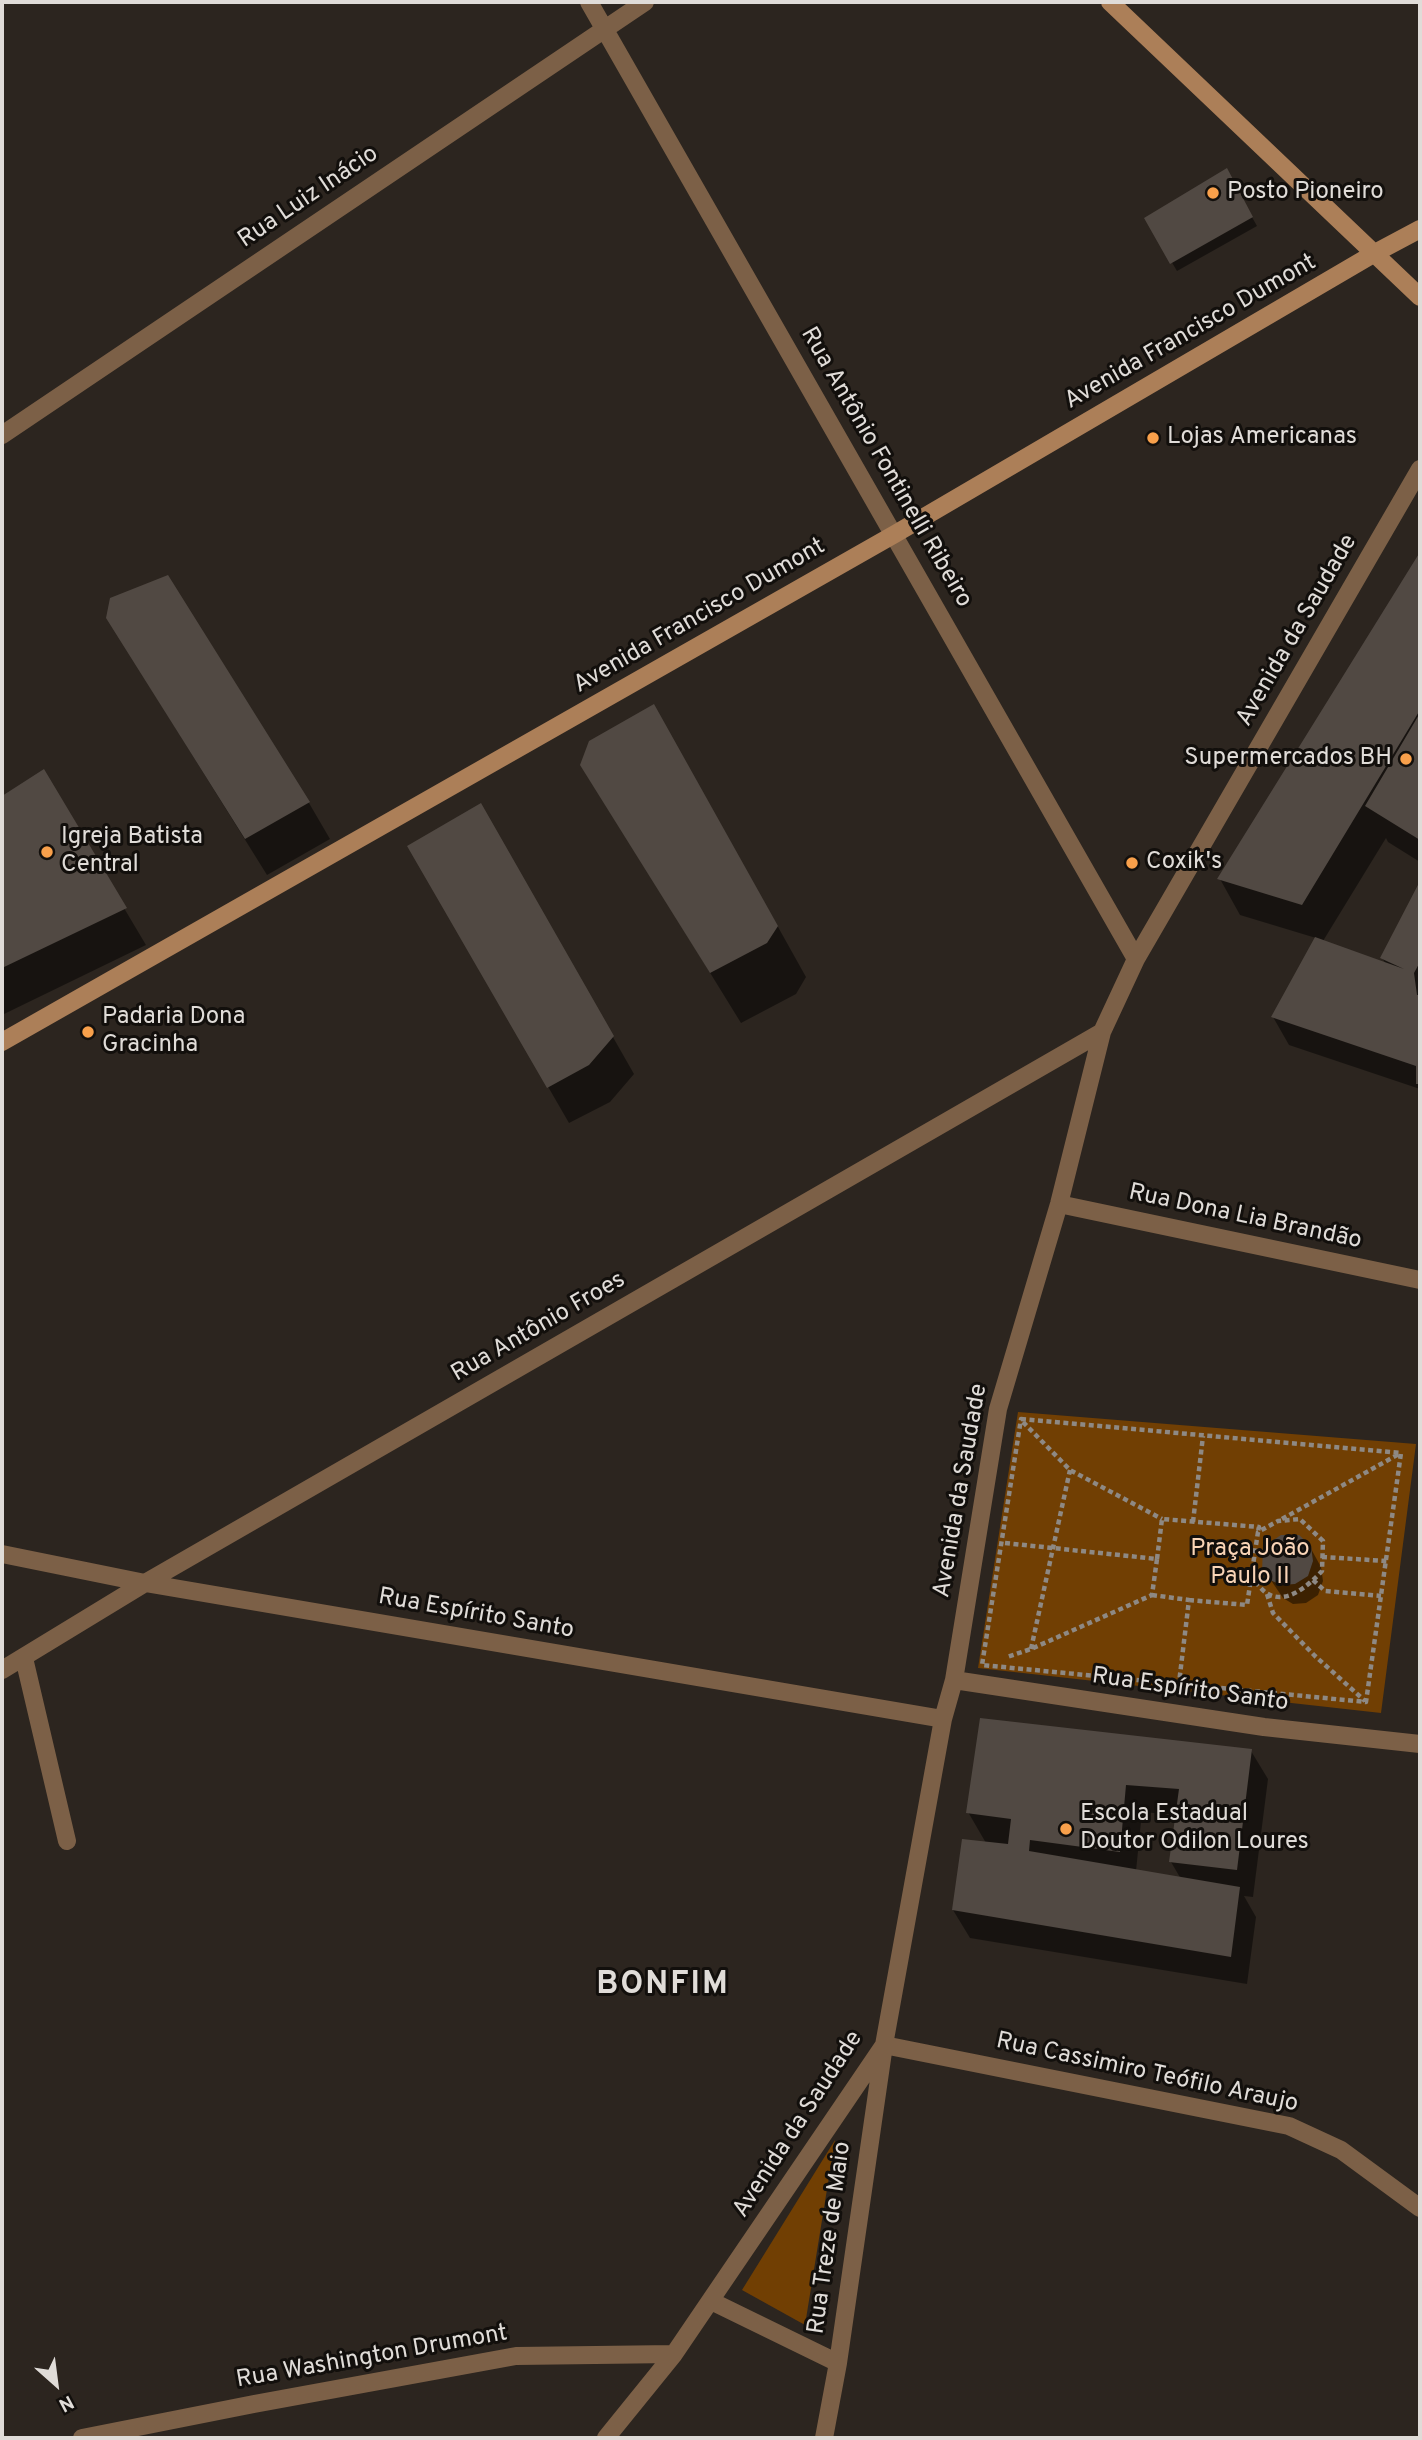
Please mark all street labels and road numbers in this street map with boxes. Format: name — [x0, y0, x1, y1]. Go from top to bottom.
street label: Rua Luiz Inácio — [233, 141, 385, 255]
street label: Avenida Francisco Dumont — [1060, 249, 1322, 417]
street label: Rua Antônio Fontinelli Ribeiro — [793, 323, 977, 613]
street label: Avenida da Saudade — [1231, 530, 1365, 732]
street label: Avenida Francisco Dumont — [569, 533, 831, 701]
street label: Rua Dona Lia Brandão — [1126, 1179, 1364, 1257]
street label: Rua Antônio Froes — [447, 1266, 631, 1390]
street label: Avenida da Saudade — [929, 1382, 995, 1600]
street label: Rua Espírito Santo — [376, 1584, 576, 1646]
street label: Rua Espírito Santo — [1090, 1663, 1290, 1719]
street label: Avenida da Saudade — [728, 2026, 870, 2224]
street label: Rua Cassimiro Teófilo Araujo — [993, 2028, 1301, 2120]
street label: Rua Treze de Maio — [803, 2140, 859, 2336]
street label: Rua Washington Drumont — [234, 2320, 510, 2396]

